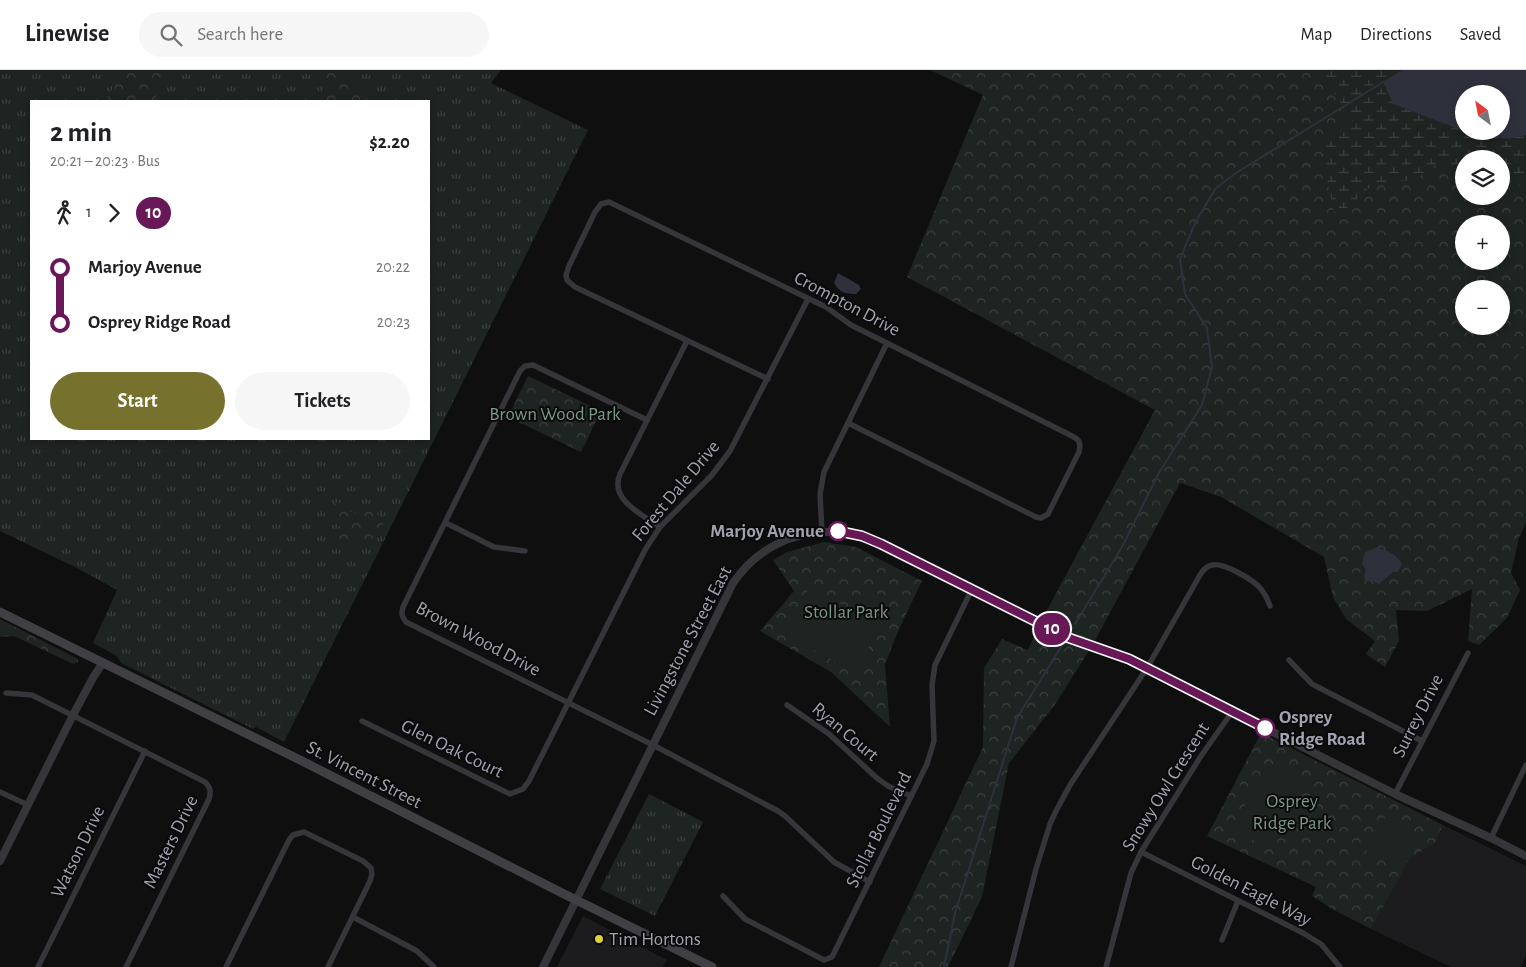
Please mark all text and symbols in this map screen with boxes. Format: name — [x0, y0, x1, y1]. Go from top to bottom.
search box — [139, 12, 489, 57]
icon: search — [157, 21, 185, 49]
text: Linewise — [25, 22, 109, 46]
text: Search here — [197, 25, 283, 44]
text: Map — [1301, 26, 1332, 44]
text: Directions — [1360, 26, 1432, 44]
text: Saved — [1460, 26, 1501, 44]
north arrow — [1455, 85, 1510, 140]
map controls — [1455, 85, 1510, 335]
text: 2 min — [50, 119, 112, 147]
text: $2.20 — [369, 133, 410, 152]
button: layers — [1455, 150, 1510, 205]
text: 20:21 – 20:23 · Bus — [50, 153, 160, 169]
icon: walk — [50, 199, 78, 227]
icon: forward — [100, 199, 128, 227]
text: 1 — [86, 204, 92, 220]
text: 10 — [146, 204, 161, 222]
button: + — [1455, 215, 1510, 270]
text: Marjoy Avenue — [88, 258, 202, 277]
text: 20:22 — [376, 259, 410, 275]
street label: Crompton Drive — [791, 268, 903, 340]
button: − — [1455, 280, 1510, 335]
text: Osprey Ridge Road — [88, 313, 231, 332]
text: 20:23 — [377, 314, 410, 330]
button: Start — [50, 372, 225, 430]
button: Tickets — [235, 372, 410, 430]
park label: Brown Wood Park — [489, 405, 621, 424]
street label: Forest Dale Drive — [629, 437, 723, 545]
marker: Marjoy Avenue — [828, 521, 848, 541]
place label: Marjoy Avenue — [710, 522, 824, 541]
street label: Livingstone Street East — [641, 563, 735, 719]
street label: Brown Wood Drive — [413, 598, 543, 680]
park label: Stollar Park — [804, 603, 888, 622]
line badge: 10 — [1030, 613, 1074, 645]
text: 10 — [1044, 620, 1060, 638]
street label: Surrey Drive — [1389, 671, 1447, 761]
street label: Ryan Court — [808, 699, 882, 765]
place label: Osprey Ridge Road — [1279, 708, 1366, 749]
street label: Glen Oak Court — [398, 716, 506, 782]
marker: Osprey Ridge Road — [1255, 718, 1275, 738]
street label: Snowy Owl Crescent — [1119, 719, 1213, 855]
street label: St. Vincent Street — [303, 738, 425, 812]
street label: Stollar Boulevard — [843, 769, 915, 891]
street label: Masters Drive — [140, 792, 202, 892]
park label: Osprey Ridge Park — [1253, 792, 1332, 833]
street label: Watson Drive — [48, 803, 108, 901]
street label: Golden Eagle Way — [1188, 852, 1314, 930]
place label: Tim Hortons — [609, 930, 701, 949]
marker: Tim Hortons — [593, 933, 605, 945]

